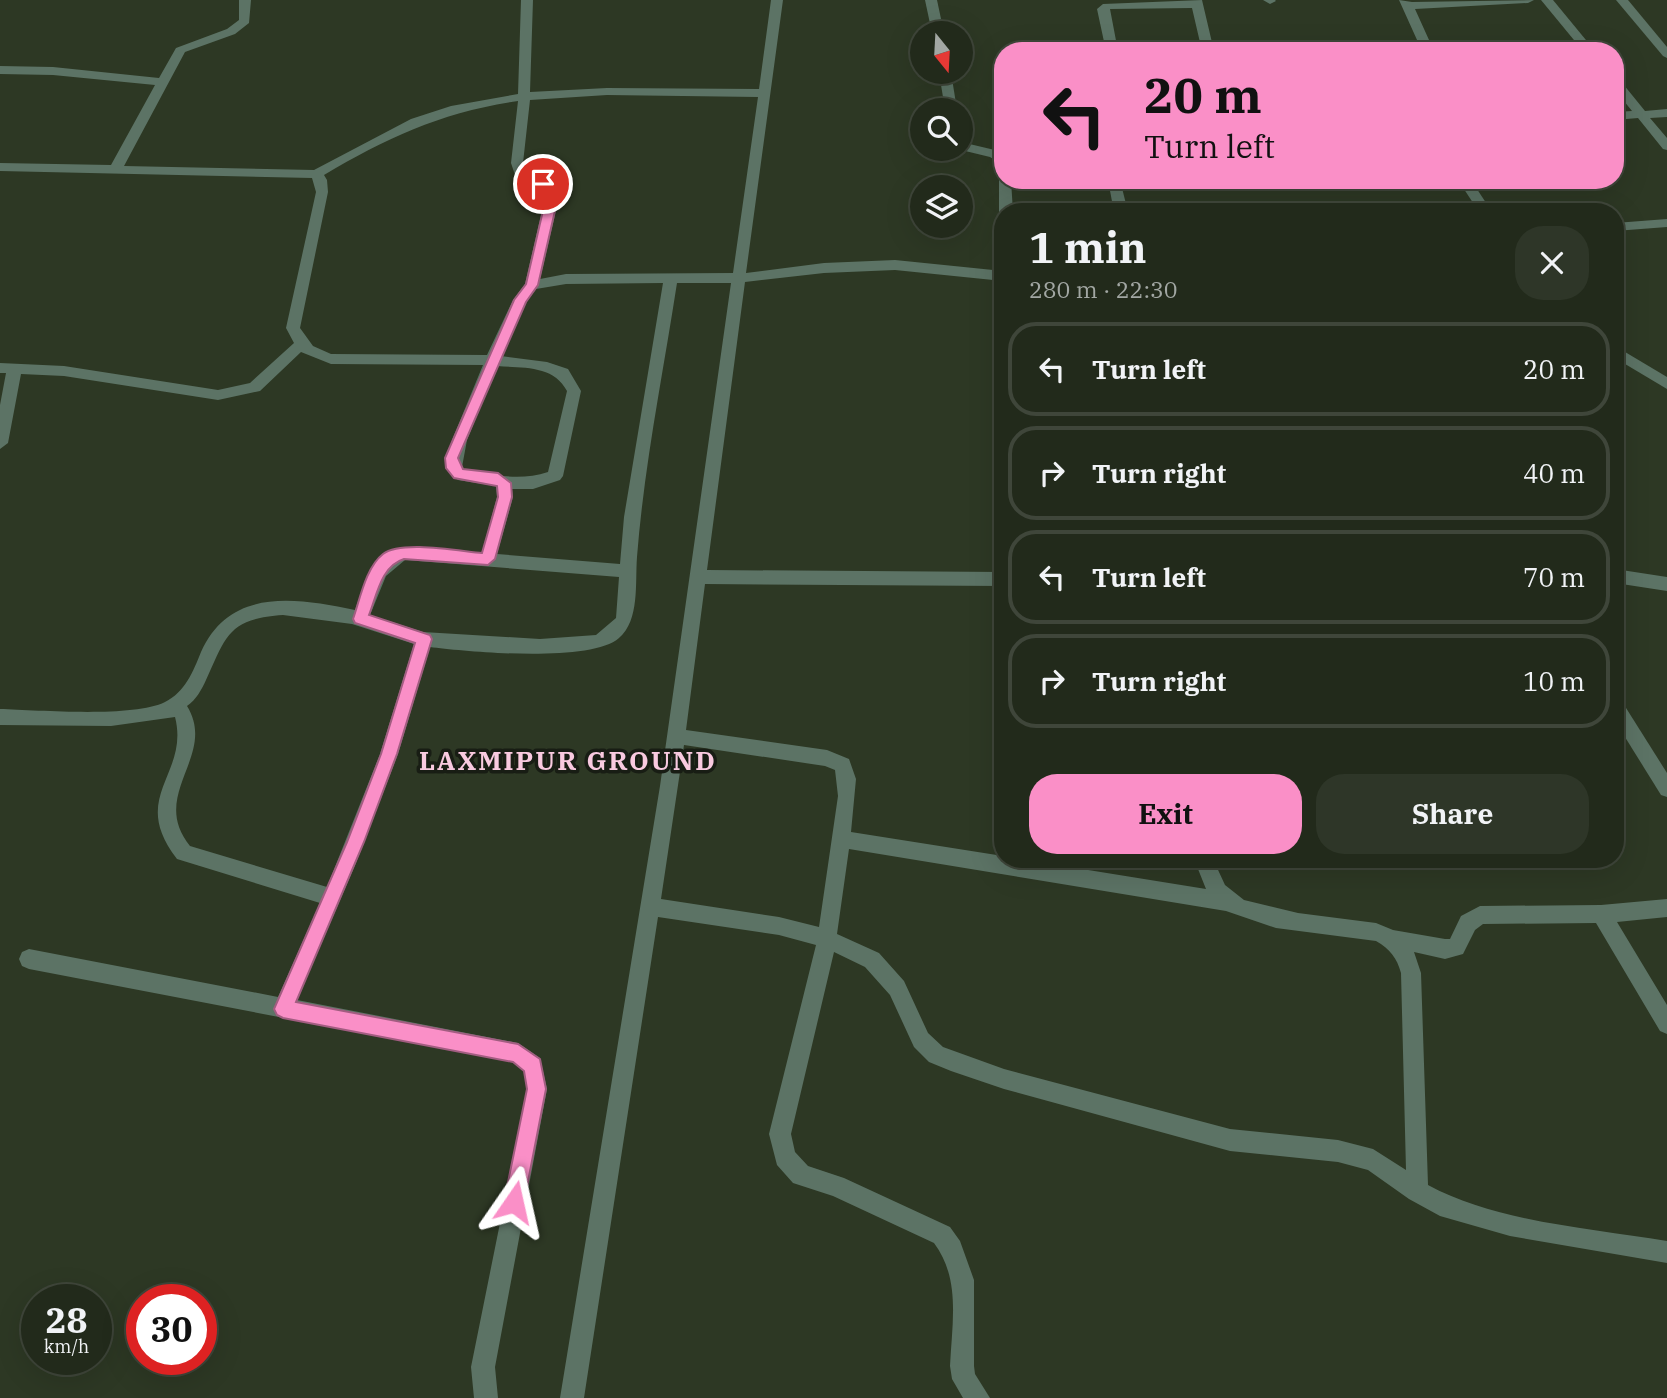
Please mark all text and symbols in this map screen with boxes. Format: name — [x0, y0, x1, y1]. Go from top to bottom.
north arrow — [910, 21, 973, 84]
map controls — [910, 21, 973, 238]
text: 20 m — [1144, 63, 1262, 126]
icon: left — [1029, 70, 1120, 161]
button: search — [910, 98, 973, 161]
text: Turn left — [1144, 125, 1275, 167]
pin — [513, 154, 573, 214]
icon: arrive — [524, 165, 562, 203]
button: layers — [910, 175, 973, 238]
text: 1 min — [1029, 220, 1147, 275]
button: close — [1515, 226, 1589, 300]
text: 280 m · 22:30 — [1029, 274, 1178, 304]
icon: left — [1033, 350, 1071, 388]
text: Turn left — [1092, 352, 1206, 386]
text: 20 m — [1523, 352, 1585, 386]
icon: right — [1033, 454, 1071, 492]
text: Turn right — [1092, 456, 1226, 490]
text: 40 m — [1523, 456, 1585, 490]
icon: left — [1033, 558, 1071, 596]
text: Turn left — [1092, 560, 1206, 594]
text: 70 m — [1523, 560, 1585, 594]
icon: right — [1033, 662, 1071, 700]
text: Turn right — [1092, 664, 1226, 698]
text: 10 m — [1523, 664, 1585, 698]
district label: LAXMIPUR GROUND — [419, 743, 717, 777]
button: Exit — [1029, 774, 1302, 854]
button: Share — [1316, 774, 1589, 854]
position arrow — [477, 1165, 551, 1239]
speed limit sign: 30 — [126, 1284, 217, 1375]
text: 28 — [45, 1297, 88, 1343]
text: km/h — [44, 1335, 89, 1358]

